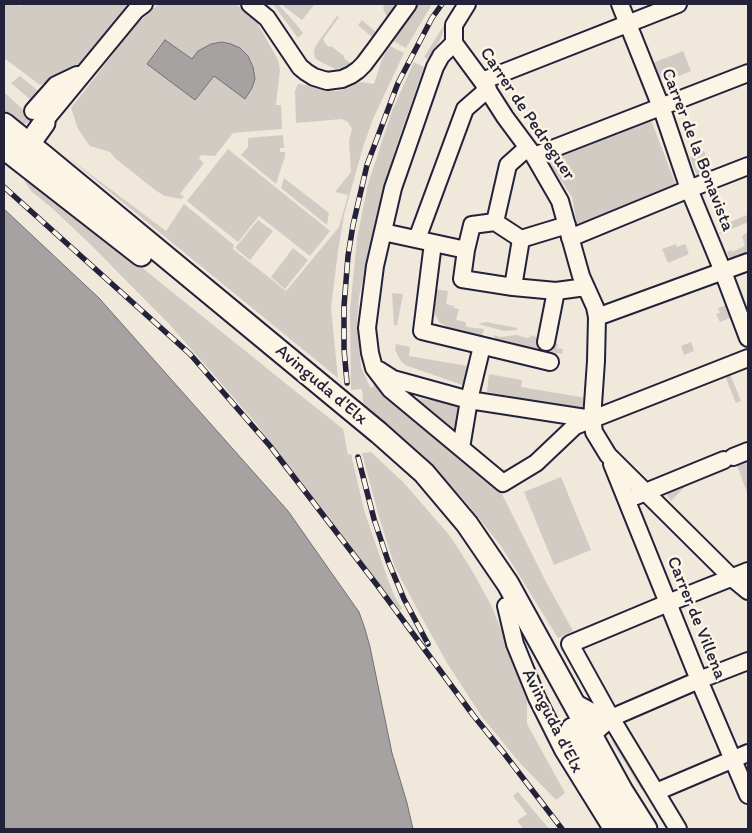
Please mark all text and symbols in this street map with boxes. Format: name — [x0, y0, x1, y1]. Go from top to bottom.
street label: Carrer de Pedreguer — [475, 43, 579, 185]
street label: Carrer de la Bonavista — [656, 66, 738, 234]
street label: Avinguda d'Elx — [271, 340, 371, 430]
street label: Carrer de Villena — [662, 553, 730, 683]
street label: Avinguda d'Elx — [517, 666, 587, 776]

